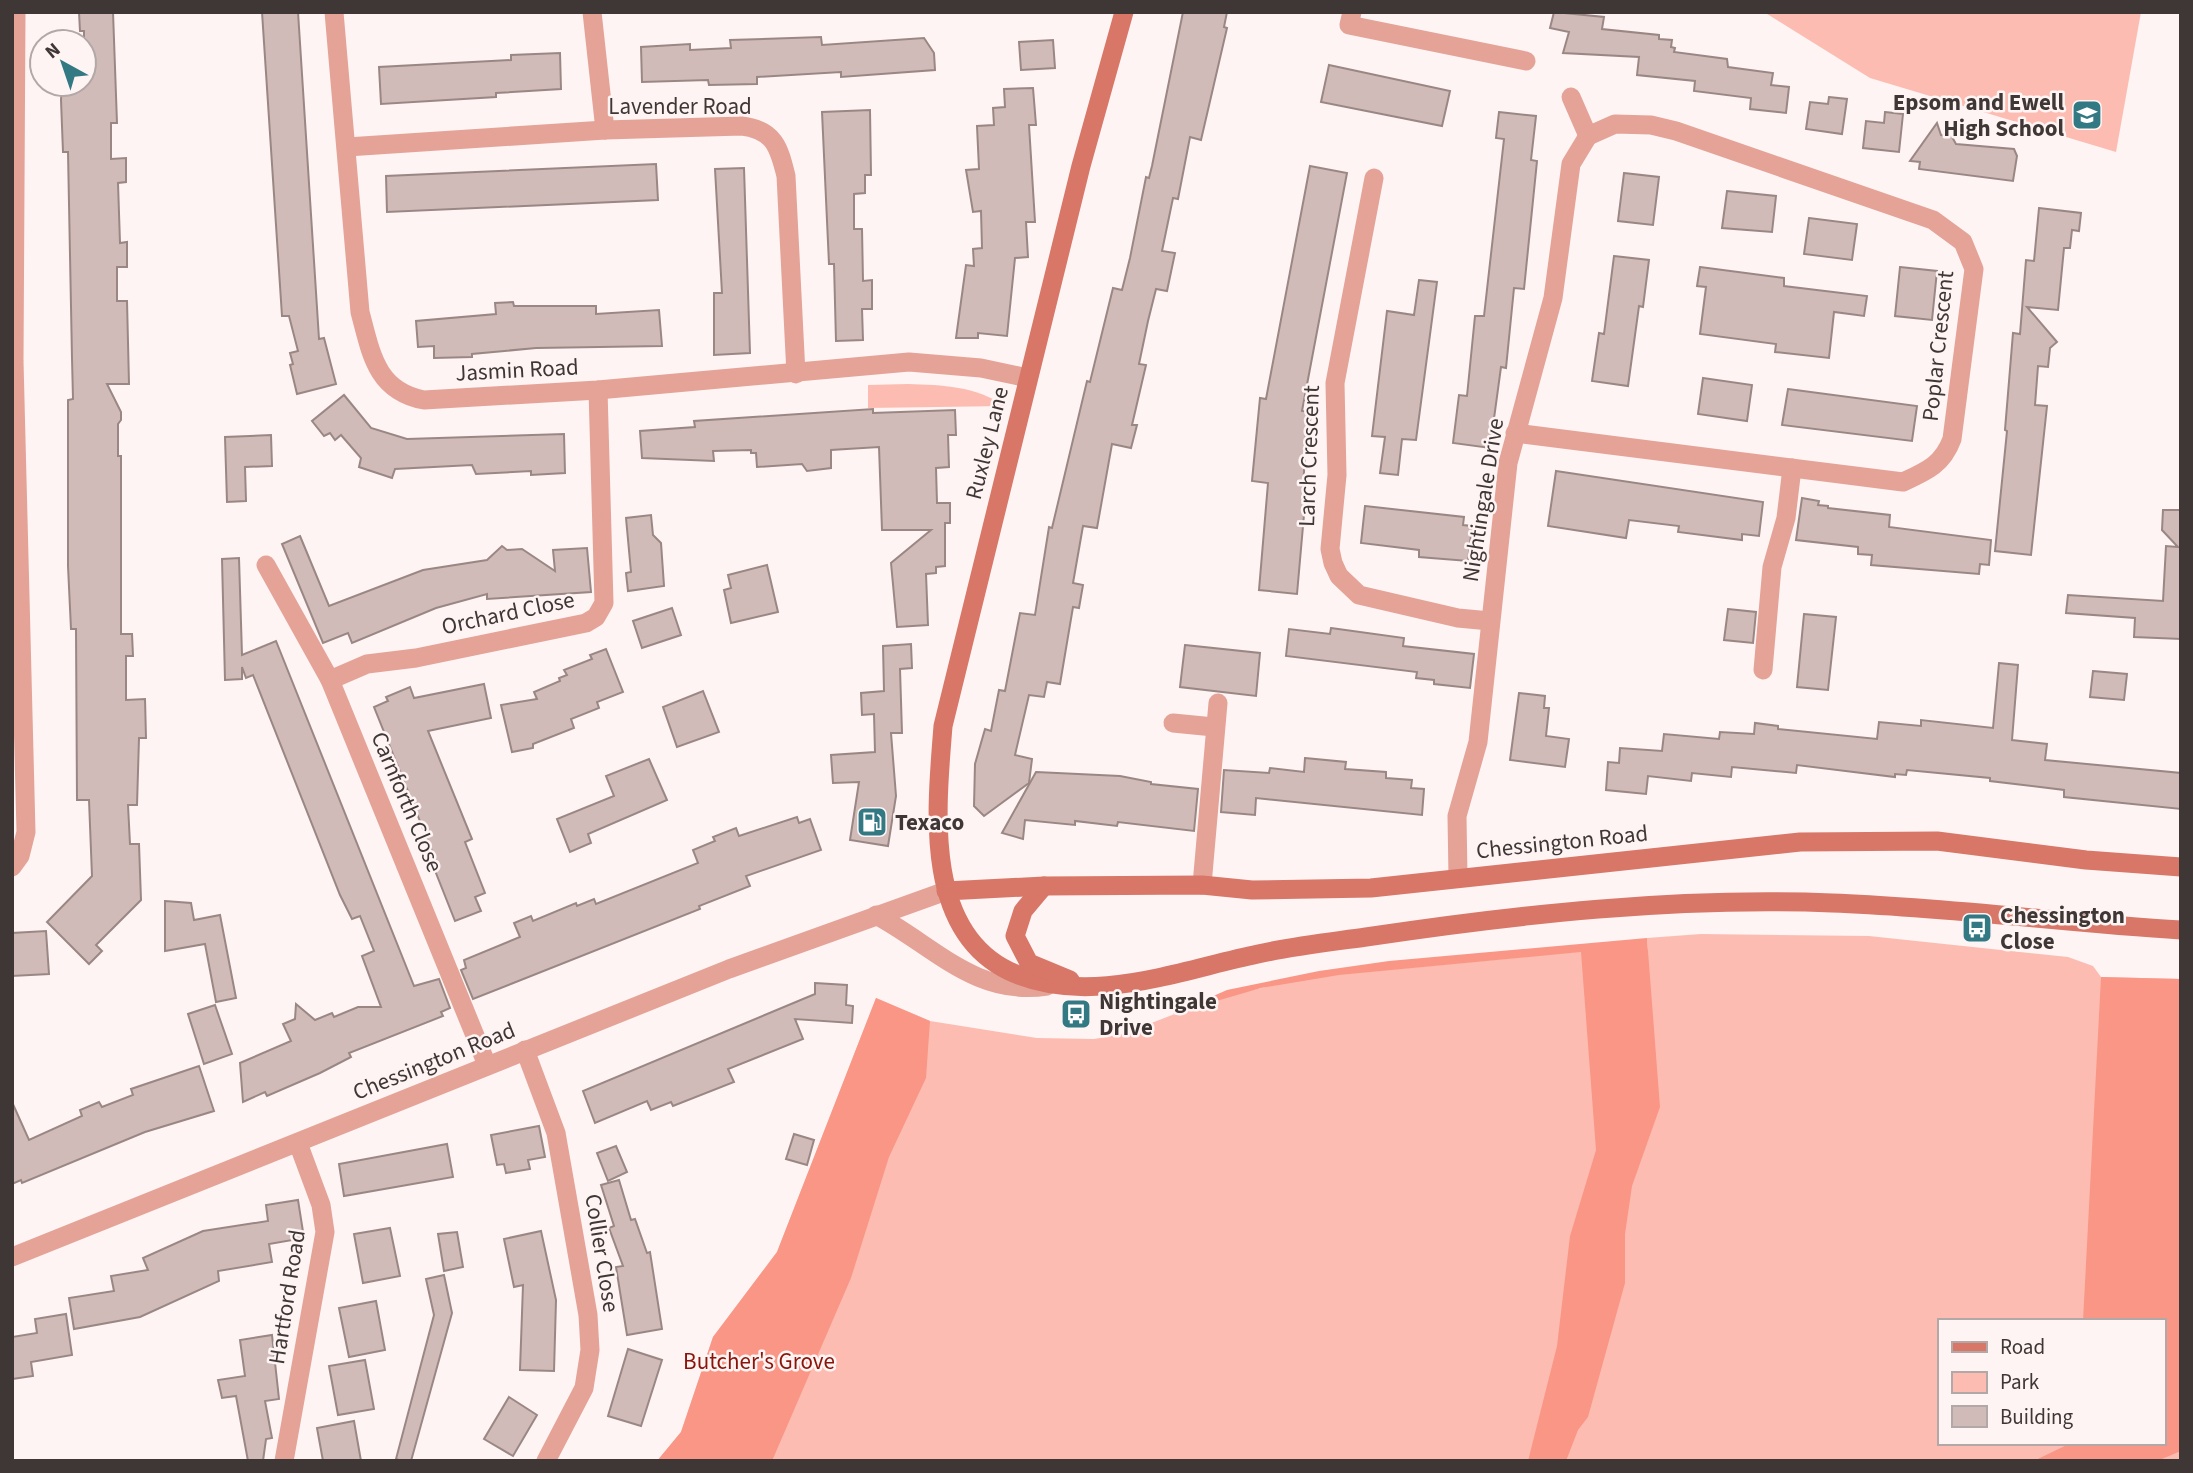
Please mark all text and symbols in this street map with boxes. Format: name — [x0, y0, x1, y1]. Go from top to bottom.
north arrow — [28, 28, 98, 98]
text: N — [40, 37, 67, 66]
place label: Epsom and Ewell High School — [1893, 86, 2064, 145]
street label: Lavender Road — [608, 90, 752, 123]
school or university icon: Epsom and Ewell High School — [2070, 98, 2104, 132]
street label: Poplar Crescent — [1914, 269, 1962, 423]
street label: Jasmin Road — [454, 350, 580, 390]
street label: Ruxley Lane — [957, 383, 1017, 503]
street label: Larch Crescent — [1290, 384, 1328, 527]
street label: Nightingale Drive — [1454, 416, 1512, 584]
street label: Orchard Close — [438, 583, 578, 643]
street label: Carnforth Close — [363, 727, 451, 877]
fuel station icon: Texaco — [855, 805, 889, 839]
place label: Texaco — [895, 806, 964, 839]
street label: Chessington Road — [1474, 817, 1650, 867]
place label: Chessington Close — [2000, 899, 2125, 958]
bus stop icon: Chessington Close — [1960, 911, 1994, 945]
place label: Nightingale Drive — [1099, 985, 1217, 1044]
bus stop icon: Nightingale Drive — [1059, 997, 1093, 1031]
street label: Chessington Road — [348, 1013, 520, 1109]
street label: Collier Close — [576, 1191, 628, 1315]
street label: Hartford Road — [260, 1227, 314, 1367]
legend — [1938, 1319, 2165, 1445]
text: Road — [2000, 1332, 2045, 1362]
park label: Butcher's Grove — [683, 1345, 835, 1378]
text: Park — [2000, 1367, 2040, 1397]
text: Building — [2000, 1402, 2074, 1432]

